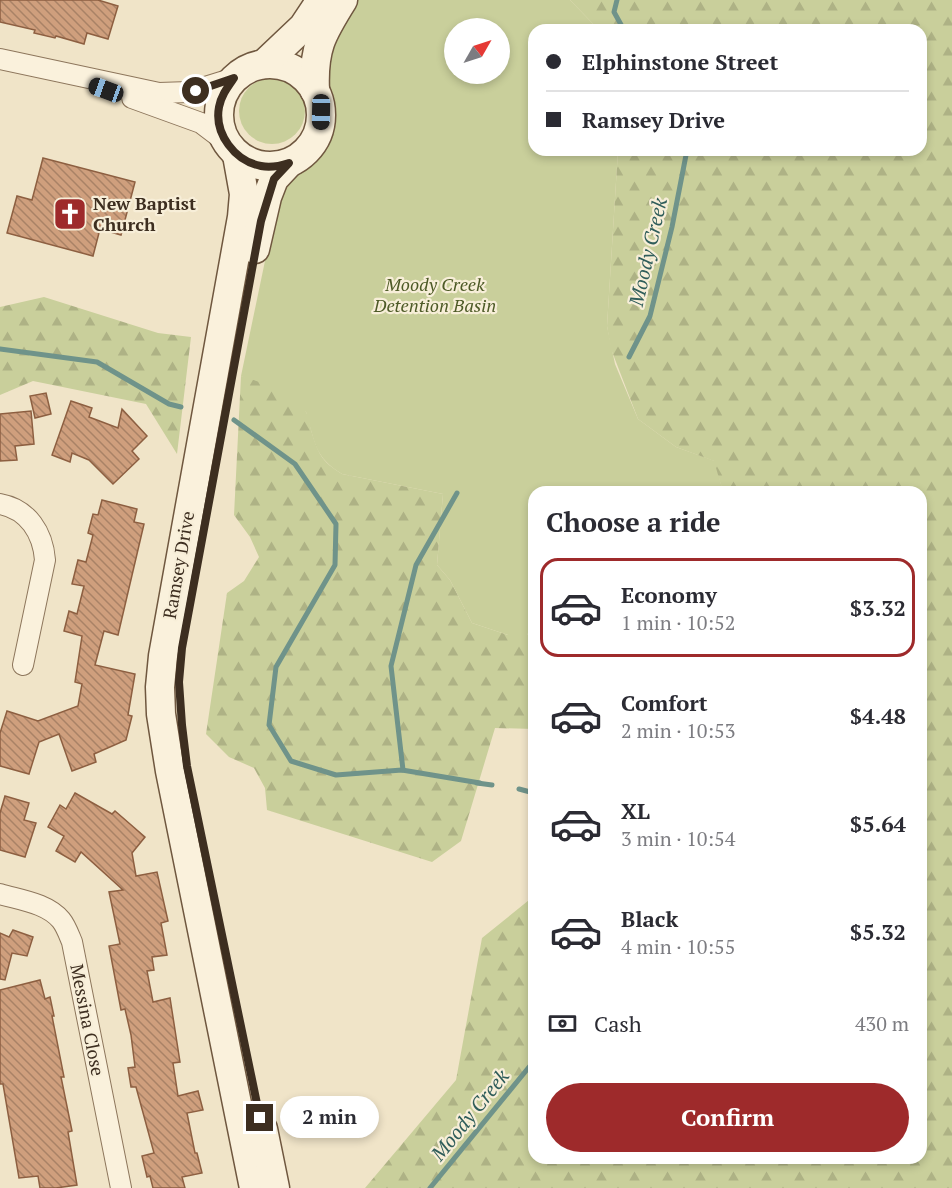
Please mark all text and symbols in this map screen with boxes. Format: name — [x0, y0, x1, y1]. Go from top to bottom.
north arrow — [444, 18, 510, 84]
map controls — [444, 18, 510, 84]
text: Elphinstone Street — [582, 47, 778, 76]
car — [86, 75, 126, 105]
route start — [182, 77, 209, 104]
car — [312, 94, 330, 130]
text: Ramsey Drive — [582, 105, 725, 134]
place label: New Baptist Church — [93, 191, 196, 236]
water label: Moody Creek — [622, 195, 673, 310]
church icon: New Baptist Church — [52, 196, 88, 232]
park label: Moody Creek Detention Basin — [373, 272, 496, 317]
text: Choose a ride — [546, 504, 721, 540]
street label: Ramsey Drive — [157, 509, 199, 621]
text: Economy — [621, 580, 717, 609]
icon: car — [549, 581, 603, 635]
text: $3.32 — [850, 593, 906, 622]
text: 1 min · 10:52 — [621, 609, 735, 636]
text: Comfort — [621, 688, 707, 717]
icon: car — [549, 689, 603, 743]
text: $4.48 — [850, 701, 906, 730]
text: 2 min · 10:53 — [621, 717, 735, 744]
text: XL — [621, 796, 650, 825]
icon: car — [549, 797, 603, 851]
text: $5.64 — [850, 809, 906, 838]
text: 3 min · 10:54 — [621, 825, 735, 852]
text: Black — [621, 904, 678, 933]
icon: car — [549, 905, 603, 959]
text: $5.32 — [850, 917, 906, 946]
text: 4 min · 10:55 — [621, 933, 735, 960]
street label: Messina Close — [65, 962, 111, 1078]
icon: cash — [546, 1007, 579, 1040]
text: Cash — [594, 1009, 642, 1038]
text: 430 m — [855, 1010, 909, 1037]
water label: Moody Creek — [424, 1063, 515, 1167]
button: Confirm — [546, 1083, 909, 1152]
callout: 2 min — [281, 1097, 380, 1139]
text: 2 min — [302, 1103, 357, 1130]
route end — [246, 1104, 273, 1131]

